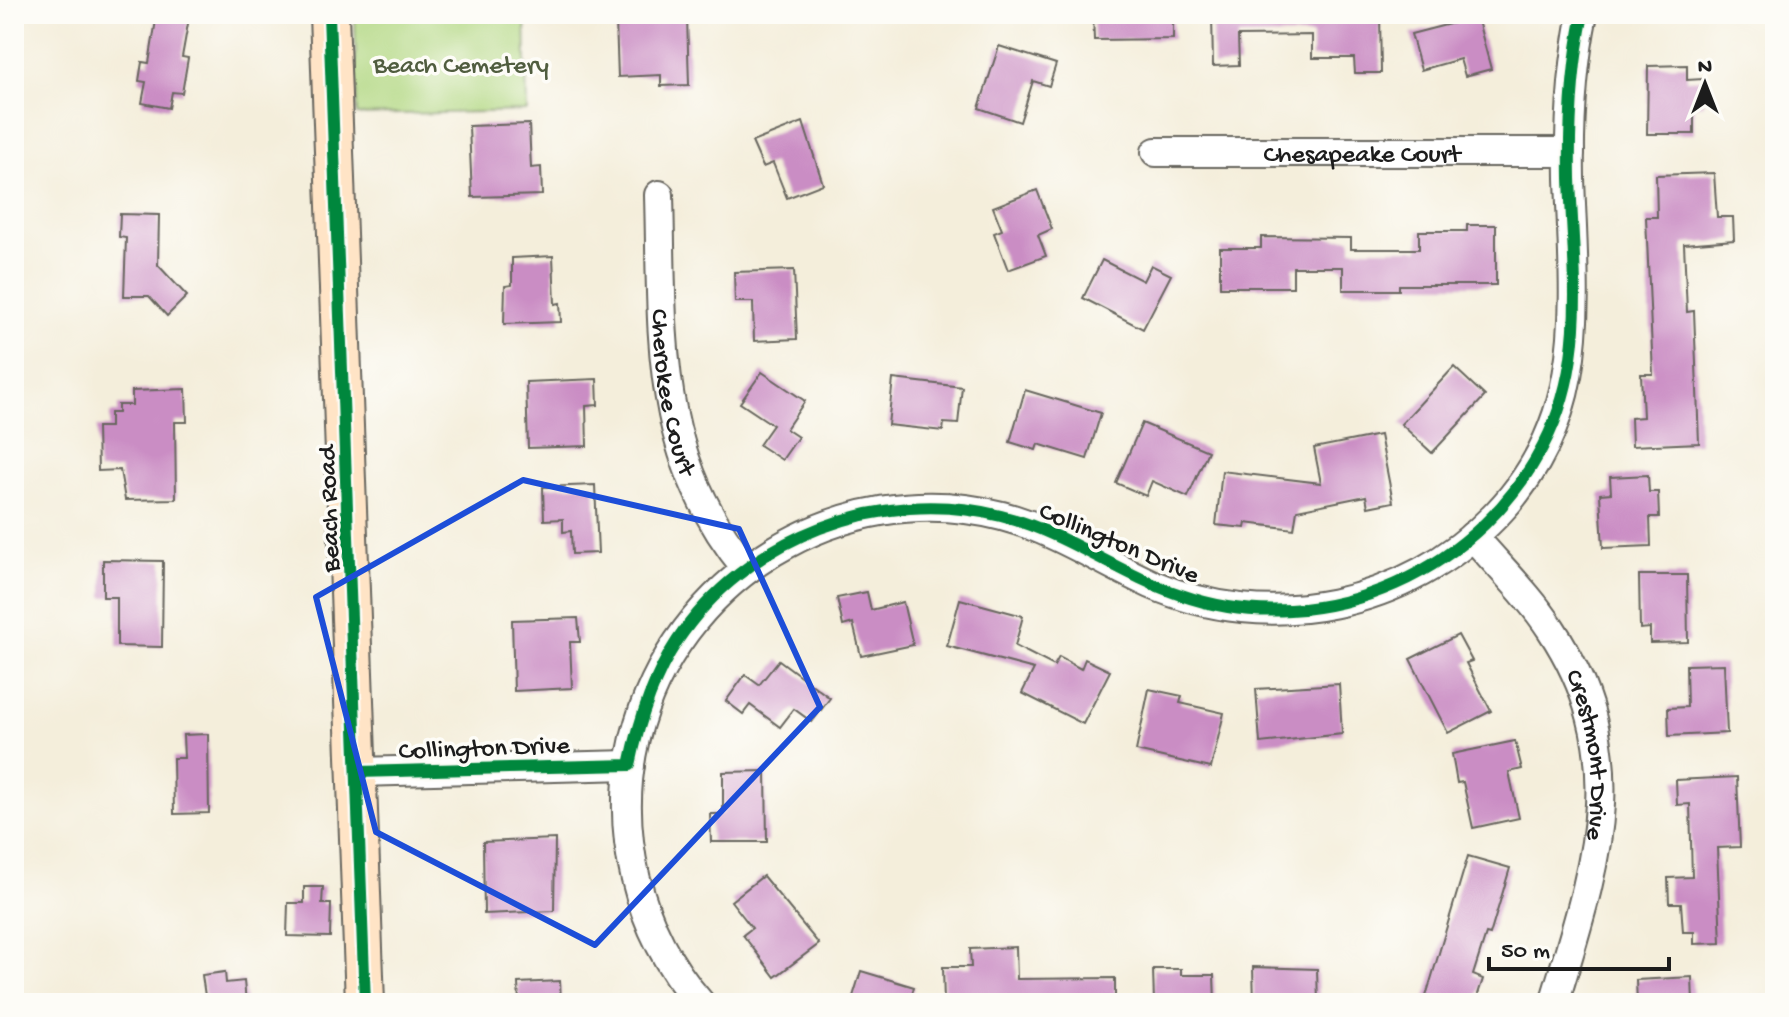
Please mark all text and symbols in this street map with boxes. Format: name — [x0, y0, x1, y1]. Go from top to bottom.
north arrow — [1665, 44, 1745, 124]
park label: Beach Cemetery — [372, 52, 549, 83]
text: N — [1698, 55, 1712, 81]
street label: Chesapeake Court — [1264, 141, 1463, 172]
street label: Cherokee Court — [642, 308, 701, 483]
street label: Beach Road — [314, 443, 349, 574]
street label: Collington Drive — [1033, 497, 1204, 593]
street label: Crestmont Drive — [1556, 666, 1612, 843]
street label: Collington Drive — [398, 732, 571, 769]
scale bar — [1489, 921, 1669, 971]
text: 50 m — [1501, 938, 1550, 967]

